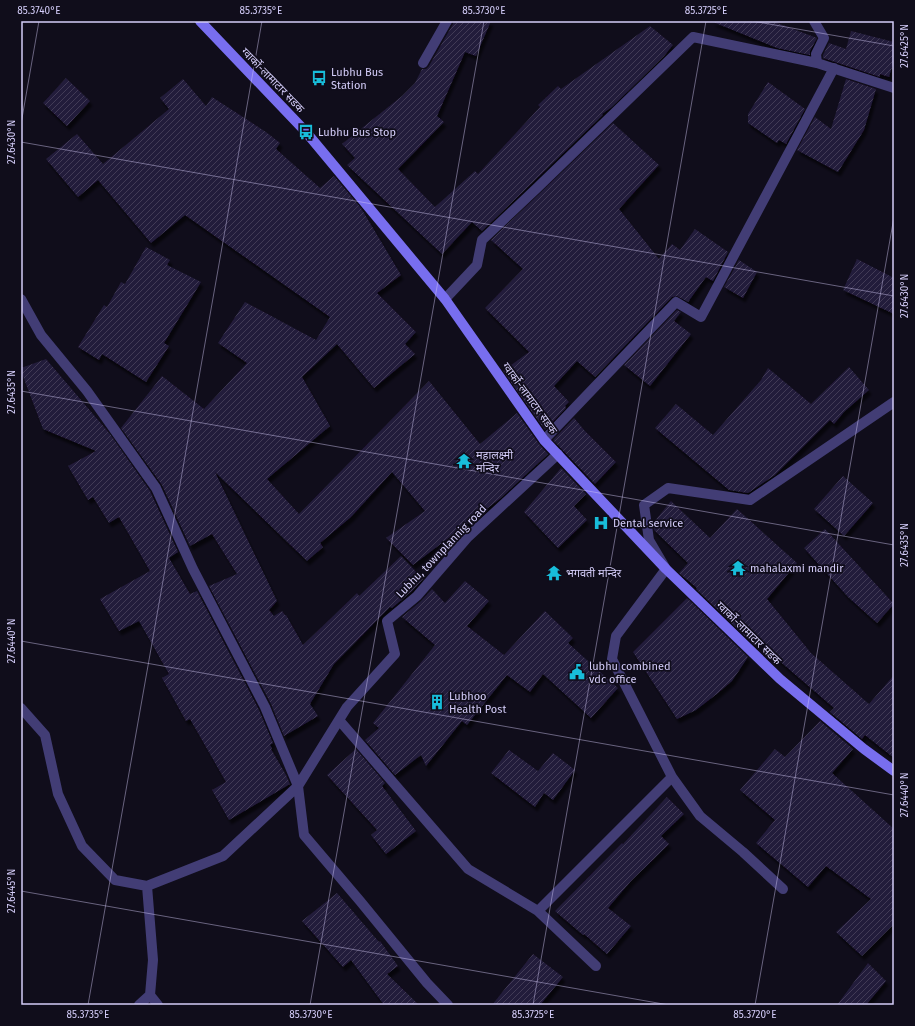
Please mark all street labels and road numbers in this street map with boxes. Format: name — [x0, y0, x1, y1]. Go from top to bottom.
street label: ग्वार्को-लामाटार सडक — [238, 45, 307, 116]
street label: ग्वार्को-लामाटार सडक — [499, 360, 560, 437]
street label: Lubhu, townplannig road — [394, 502, 489, 601]
street label: ग्वार्को-लामाटार सडक — [714, 599, 784, 668]

